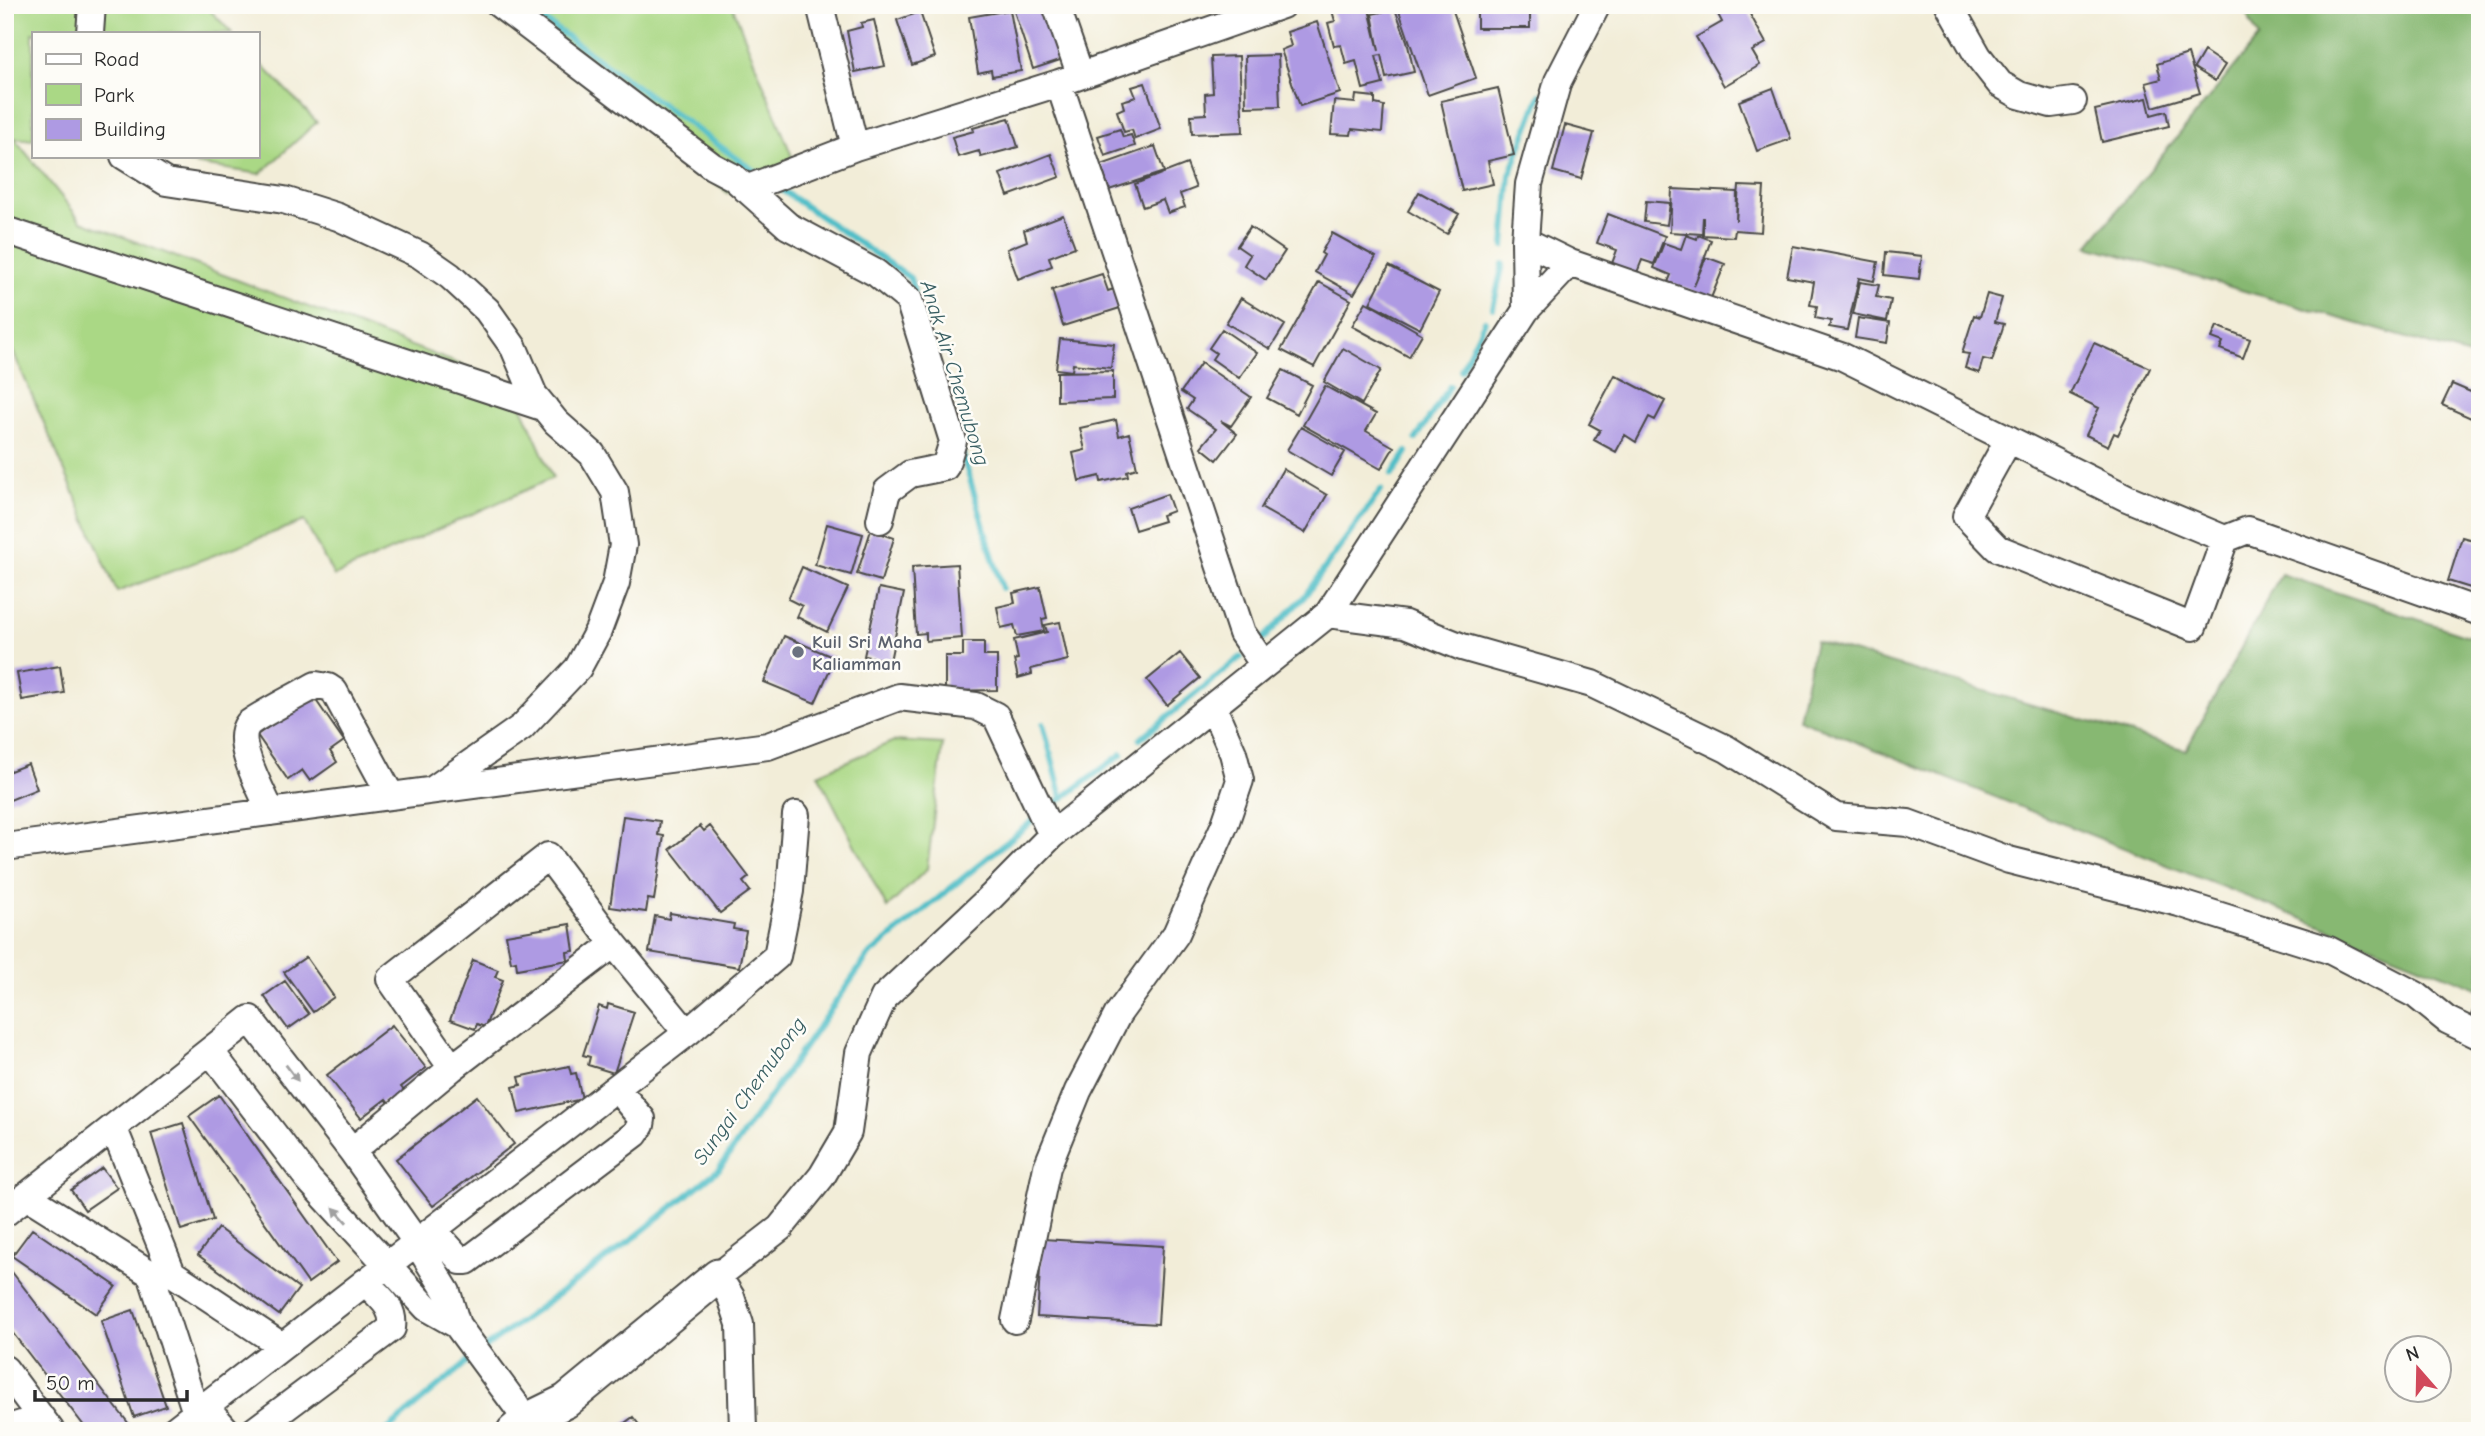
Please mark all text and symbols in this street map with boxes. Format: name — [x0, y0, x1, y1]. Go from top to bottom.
legend — [32, 32, 259, 158]
text: Road — [94, 47, 139, 71]
text: Park — [94, 83, 134, 107]
text: Building — [94, 117, 166, 141]
water label: Anak Air Chemubong — [915, 277, 995, 469]
place label: Kuil Sri Maha Kaliamman — [812, 631, 922, 675]
marker: Kuil Sri Maha Kaliamman — [790, 644, 806, 660]
water label: Sungai Chemubong — [688, 1013, 810, 1169]
one-way arrow — [284, 1064, 298, 1082]
one-way arrow — [333, 1206, 348, 1223]
north arrow — [2384, 1334, 2454, 1404]
text: N — [2403, 1342, 2422, 1366]
scale bar — [35, 1359, 187, 1403]
text: 50 m — [46, 1371, 95, 1395]

